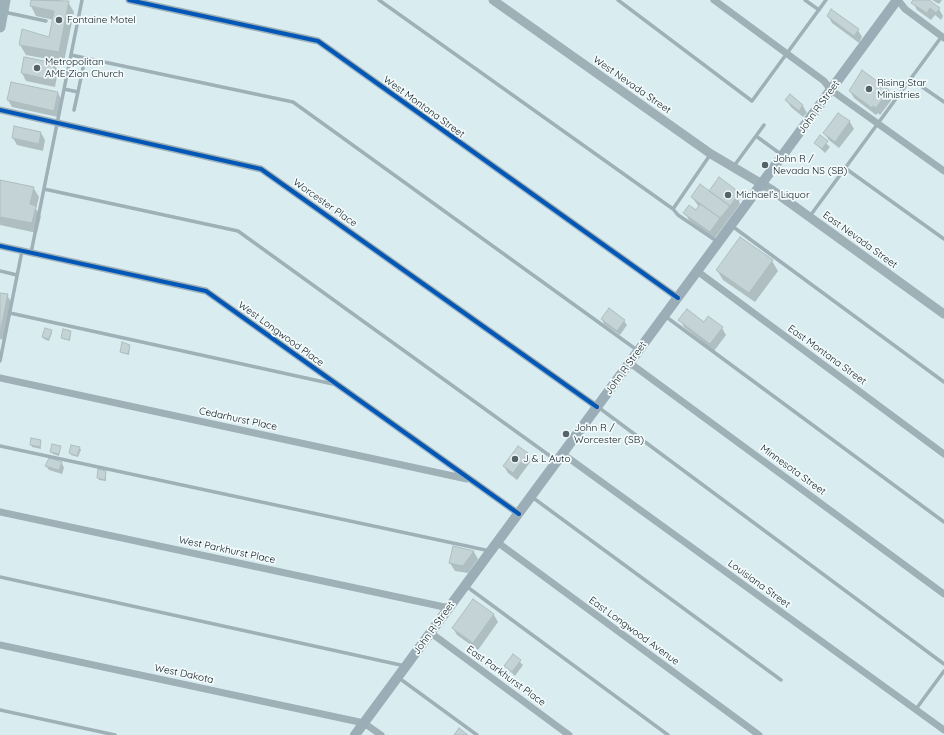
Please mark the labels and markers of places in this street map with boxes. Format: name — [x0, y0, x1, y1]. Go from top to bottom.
place label: Fontaine Motel — [67, 14, 136, 26]
marker: Fontaine Motel — [54, 15, 64, 25]
place label: Metropolitan AME Zion Church — [45, 56, 124, 80]
marker: Metropolitan AME Zion Church — [32, 63, 42, 73]
place label: Rising Star Ministries — [877, 77, 926, 100]
marker: Rising Star Ministries — [864, 84, 874, 94]
place label: John R / Nevada NS (SB) — [773, 153, 847, 176]
marker: John R / Nevada NS (SB) — [760, 160, 770, 170]
place label: Michael's Liquor — [736, 189, 810, 201]
marker: Michael's Liquor — [723, 190, 733, 200]
place label: John R / Worcester (SB) — [574, 422, 644, 446]
marker: John R / Worcester (SB) — [561, 429, 571, 439]
place label: J & L Auto — [523, 453, 570, 465]
marker: J & L Auto — [510, 454, 520, 464]

